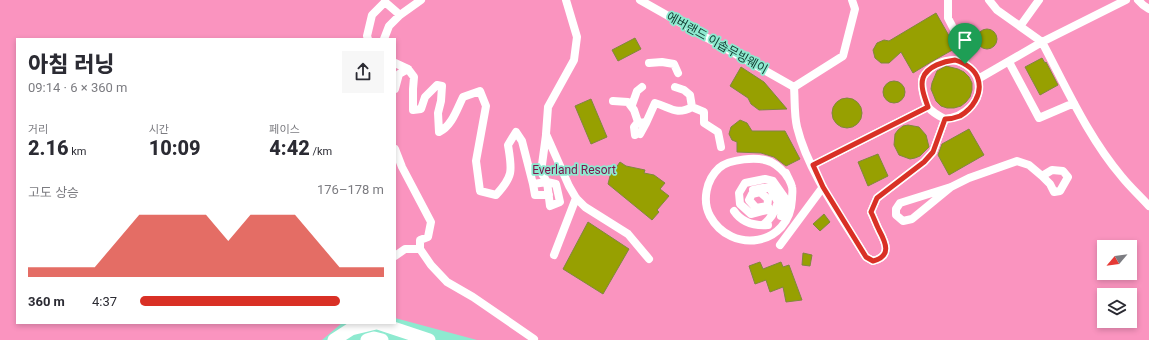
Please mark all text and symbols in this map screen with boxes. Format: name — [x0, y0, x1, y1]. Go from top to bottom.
street label: 에버랜드 이솝무빙웨이 — [664, 9, 770, 77]
pin — [948, 23, 982, 64]
icon: arrive — [954, 29, 976, 51]
button: share — [342, 51, 384, 93]
text: 아침 러닝 — [28, 52, 114, 77]
text: 09:14 · 6 × 360 m — [28, 80, 127, 95]
text: 거리 — [28, 123, 48, 136]
text: 시간 — [149, 123, 169, 136]
text: 페이스 — [269, 123, 300, 136]
text: 2.16 — [28, 136, 69, 160]
text: 10:09 — [149, 136, 201, 160]
text: 4:42 — [269, 136, 310, 160]
text: km — [69, 145, 86, 158]
text: /km — [310, 145, 332, 158]
park label: Everland Resort — [532, 163, 616, 177]
text: 176–178 m — [317, 182, 384, 197]
text: 고도 상승 — [28, 185, 79, 200]
north arrow — [1097, 240, 1137, 280]
map controls — [1097, 240, 1137, 328]
button: layers — [1097, 288, 1137, 328]
text: 360 m — [28, 294, 65, 309]
text: 4:37 — [92, 294, 117, 309]

